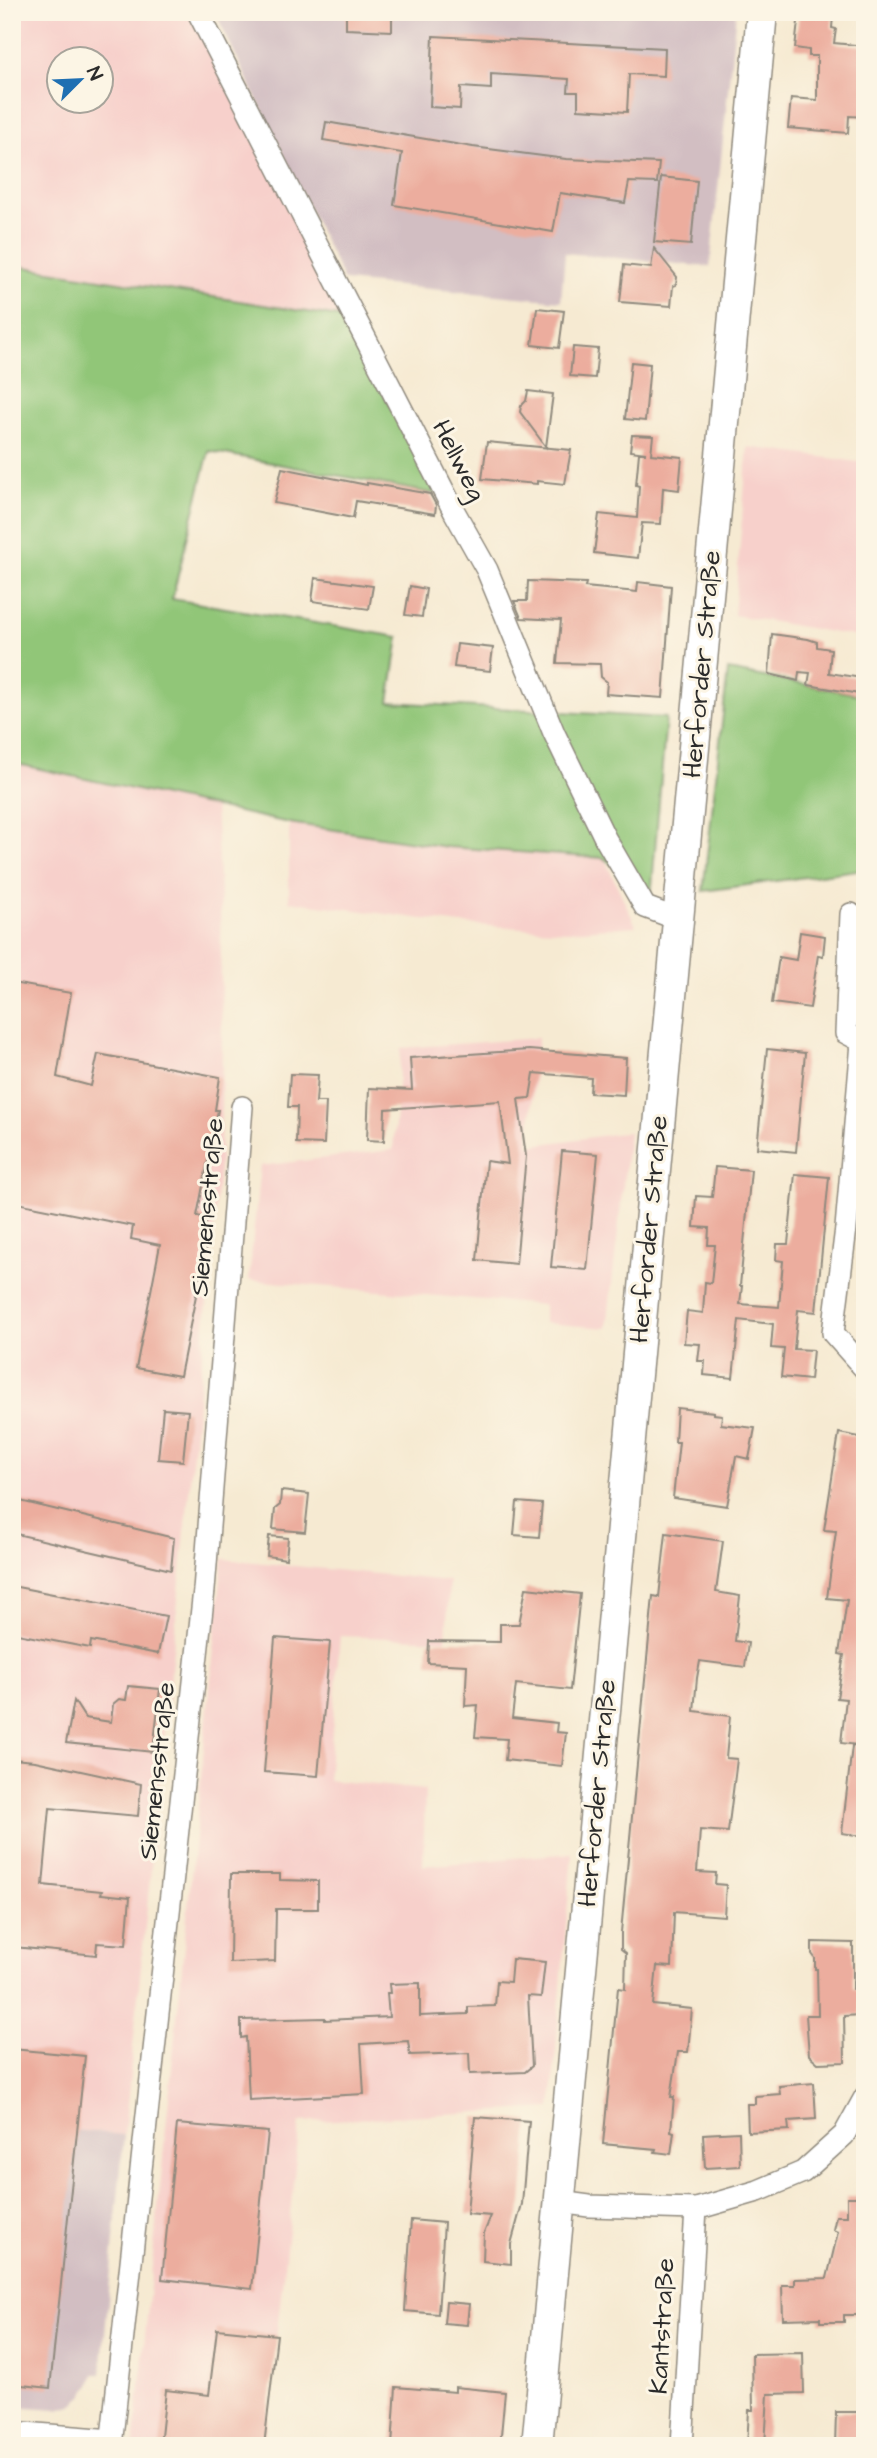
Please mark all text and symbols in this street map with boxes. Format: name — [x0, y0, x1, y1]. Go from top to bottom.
north arrow — [46, 46, 116, 116]
text: N — [79, 63, 109, 85]
street label: Hellweg — [422, 414, 495, 508]
street label: Herforder Straße — [674, 549, 730, 779]
street label: Herforder Straße — [621, 1114, 677, 1344]
street label: Siemensstraße — [181, 1116, 233, 1298]
street label: Herforder Straße — [569, 1678, 625, 1908]
street label: Siemensstraße — [130, 1680, 184, 1862]
street label: Kantstraße — [640, 2257, 684, 2395]

